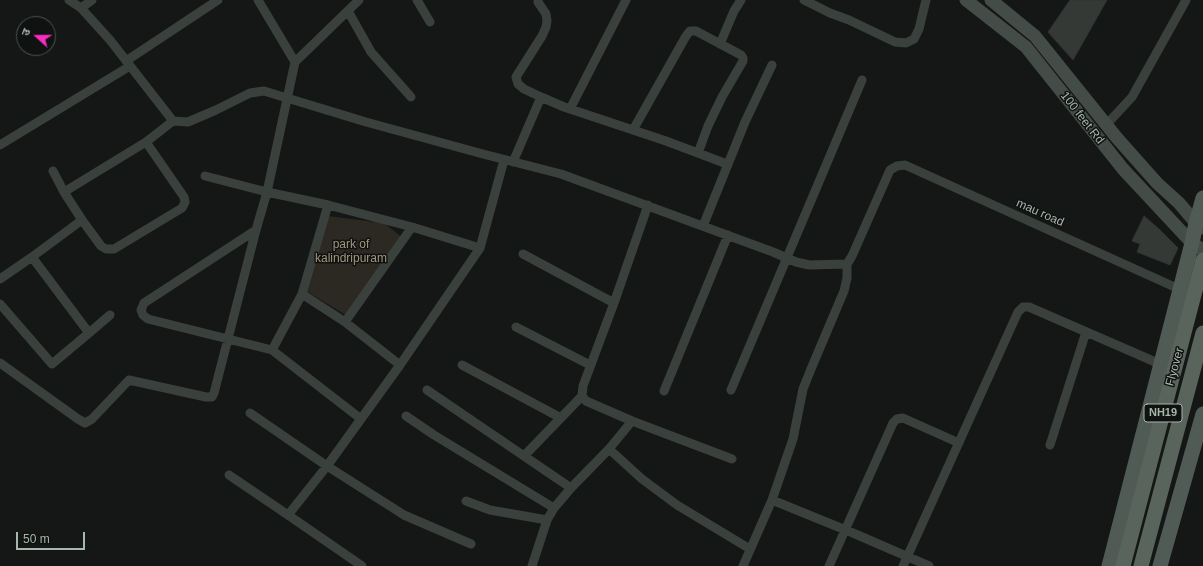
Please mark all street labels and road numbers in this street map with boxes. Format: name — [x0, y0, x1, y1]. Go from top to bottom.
street label: 100 feet Rd — [1057, 89, 1107, 147]
street label: mau road — [1014, 196, 1066, 230]
street label: Flyover — [1163, 346, 1187, 388]
road number: NH19 — [1144, 404, 1182, 422]

